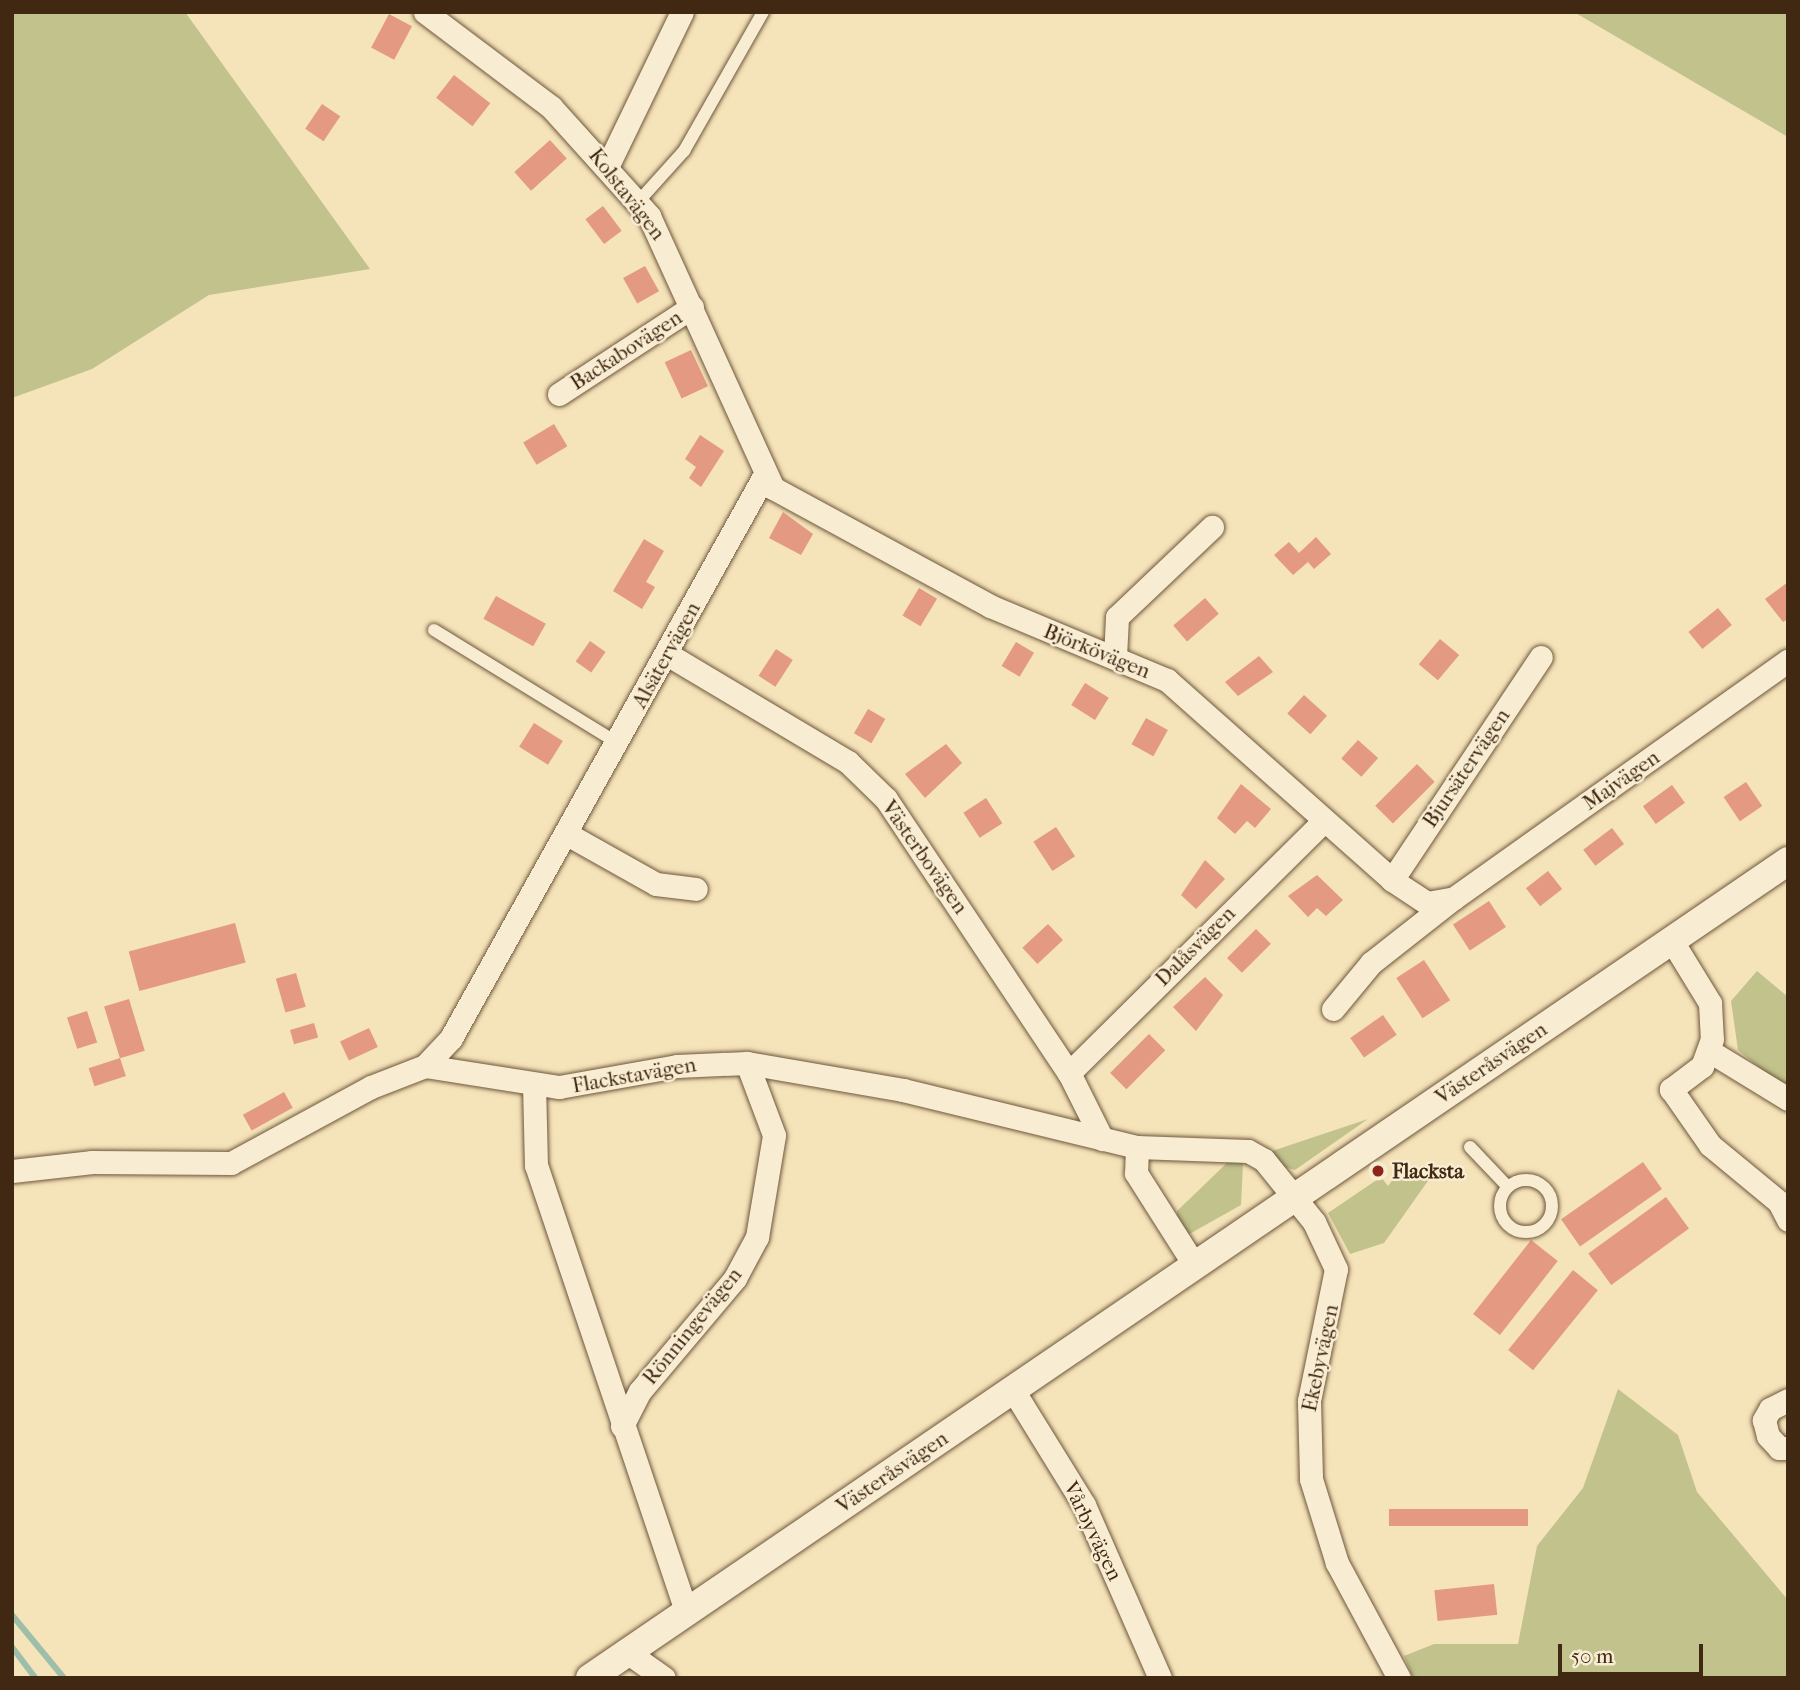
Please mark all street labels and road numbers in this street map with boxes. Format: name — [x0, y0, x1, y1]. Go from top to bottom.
street label: Kolstavägen — [583, 143, 671, 245]
street label: Backabovägen — [565, 305, 687, 395]
street label: Alsätervägen — [626, 597, 706, 713]
street label: Björkövägen — [1040, 618, 1154, 684]
street label: Bjursätervägen — [1417, 704, 1515, 832]
street label: Majvägen — [1578, 744, 1664, 816]
street label: Västerbovägen — [877, 795, 973, 919]
street label: Dalåsvägen — [1150, 901, 1240, 991]
street label: Västeråsvägen — [1430, 1016, 1552, 1110]
street label: Flackstavägen — [570, 1052, 698, 1098]
street label: Rönningevägen — [637, 1262, 747, 1390]
street label: Ekebyvägen — [1296, 1302, 1344, 1414]
street label: Västeråsvägen — [831, 1425, 953, 1519]
street label: Vårbyvägen — [1058, 1477, 1128, 1585]

